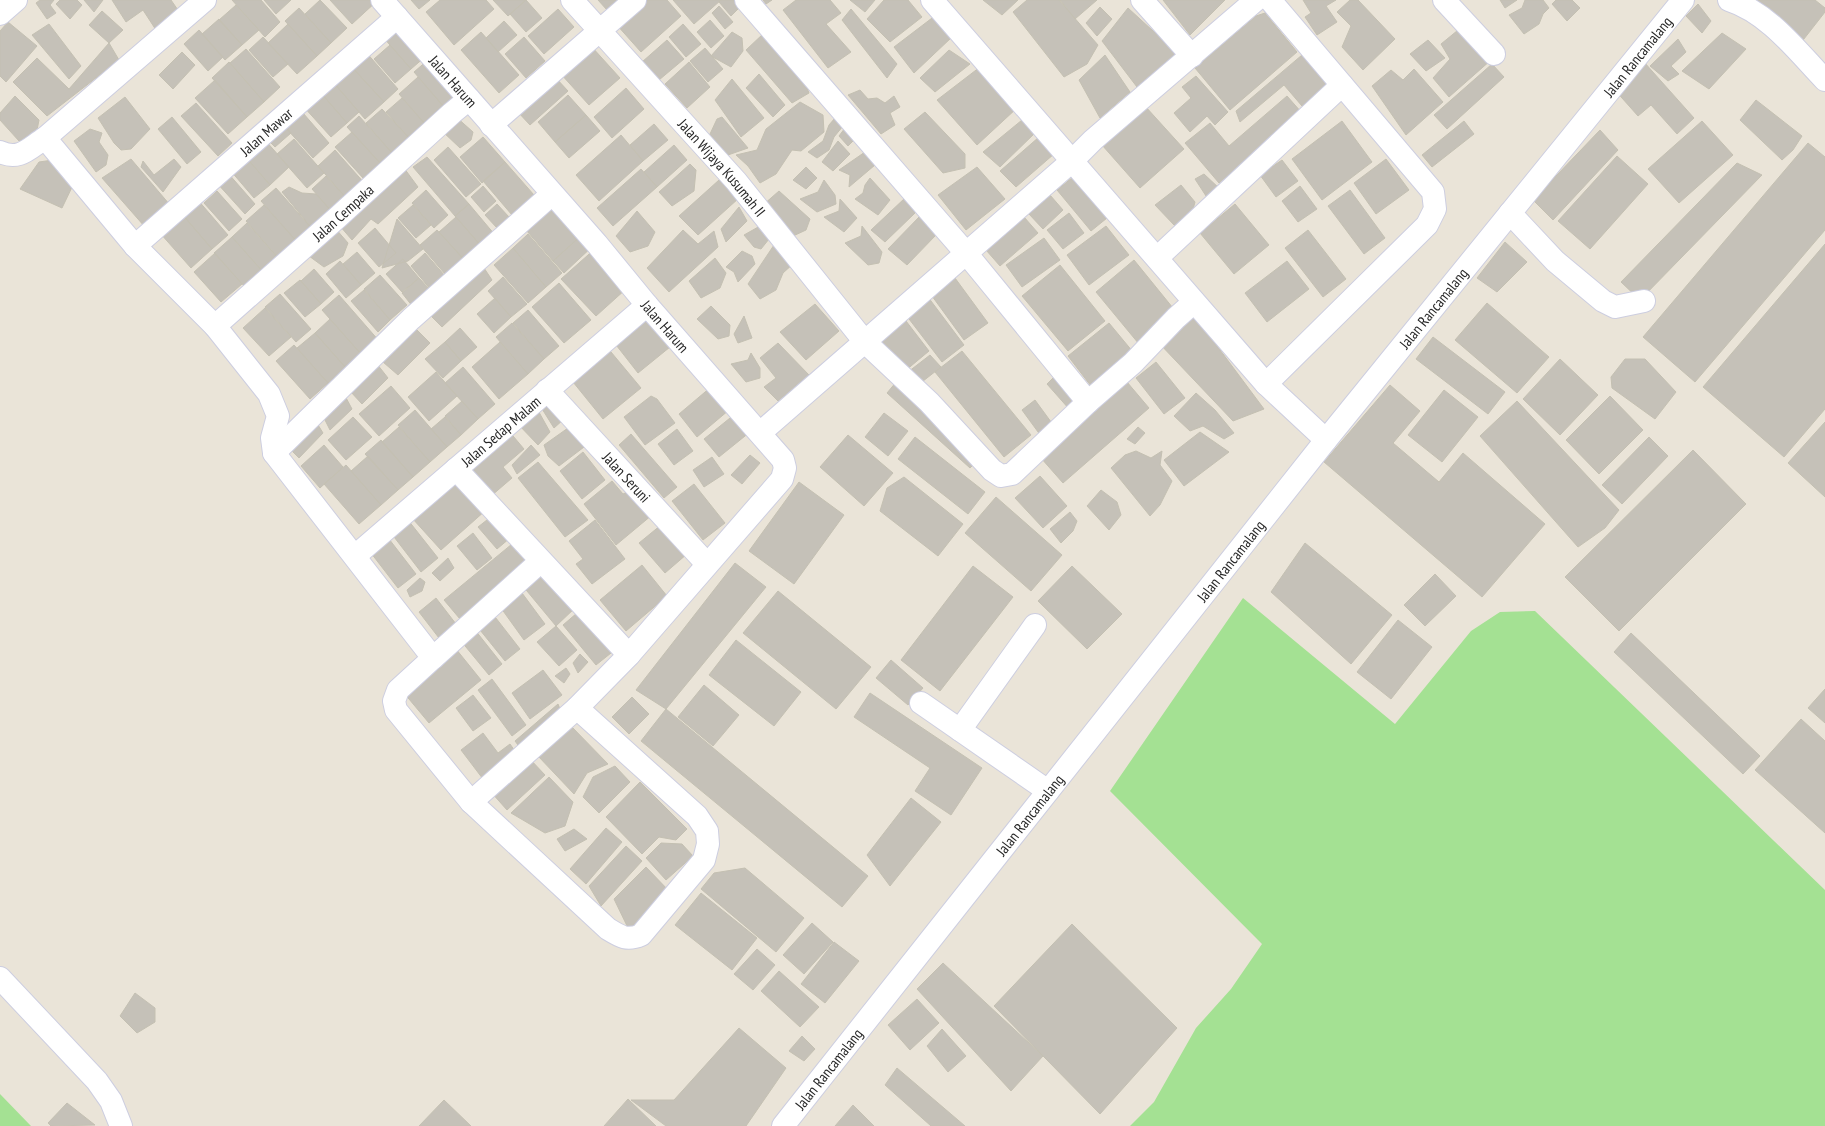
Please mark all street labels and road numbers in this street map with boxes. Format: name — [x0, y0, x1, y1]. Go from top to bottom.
street label: Jalan Rancamalang — [1598, 12, 1676, 101]
street label: Jalan Harum — [425, 50, 481, 111]
street label: Jalan Mawar — [235, 103, 297, 160]
street label: Jalan Wijaya Kusumah II — [674, 114, 770, 220]
street label: Jalan Cempaka — [308, 180, 377, 245]
street label: Jalan Rancamalang — [1394, 264, 1472, 353]
street label: Jalan Harum — [637, 295, 693, 356]
street label: Jalan Sedap Malam — [456, 391, 544, 471]
street label: Jalan Seruni — [598, 447, 655, 506]
street label: Jalan Rancamalang — [1192, 516, 1268, 606]
street label: Jalan Rancamalang — [991, 770, 1067, 860]
street label: Jalan Rancamalang — [790, 1024, 866, 1114]

